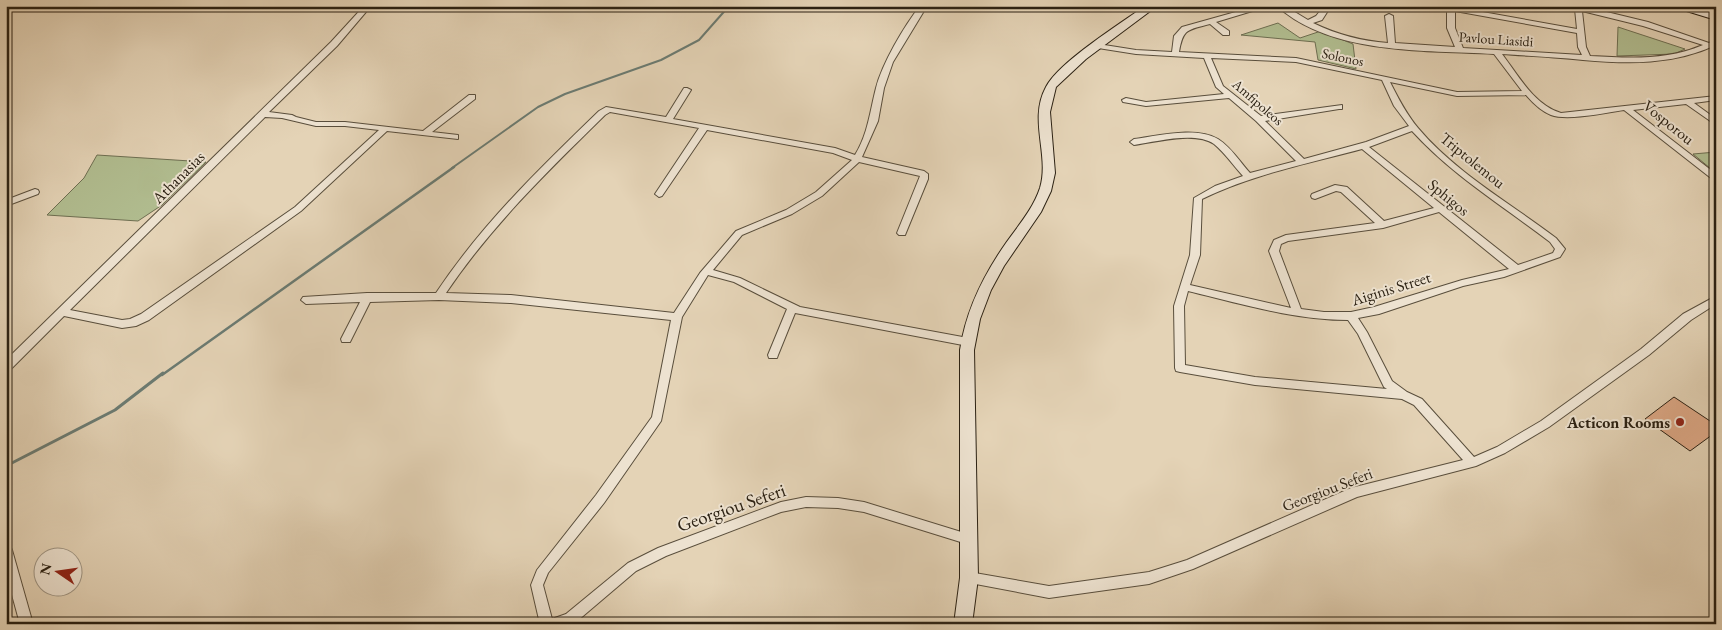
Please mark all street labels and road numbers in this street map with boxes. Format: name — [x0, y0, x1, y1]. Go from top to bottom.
street label: Pavlou Liasidi — [1458, 27, 1534, 51]
street label: Solonos — [1320, 44, 1366, 70]
street label: Amfipoleos — [1228, 74, 1288, 129]
street label: Vosporou — [1639, 95, 1699, 150]
street label: Triptolemou — [1436, 128, 1510, 194]
street label: Athanasias — [147, 147, 209, 209]
street label: Sphigos — [1424, 174, 1474, 221]
street label: Aiginis Street — [1348, 266, 1433, 311]
street label: Georgiou Seferi — [1279, 463, 1376, 516]
street label: Georgiou Seferi — [674, 477, 789, 538]

